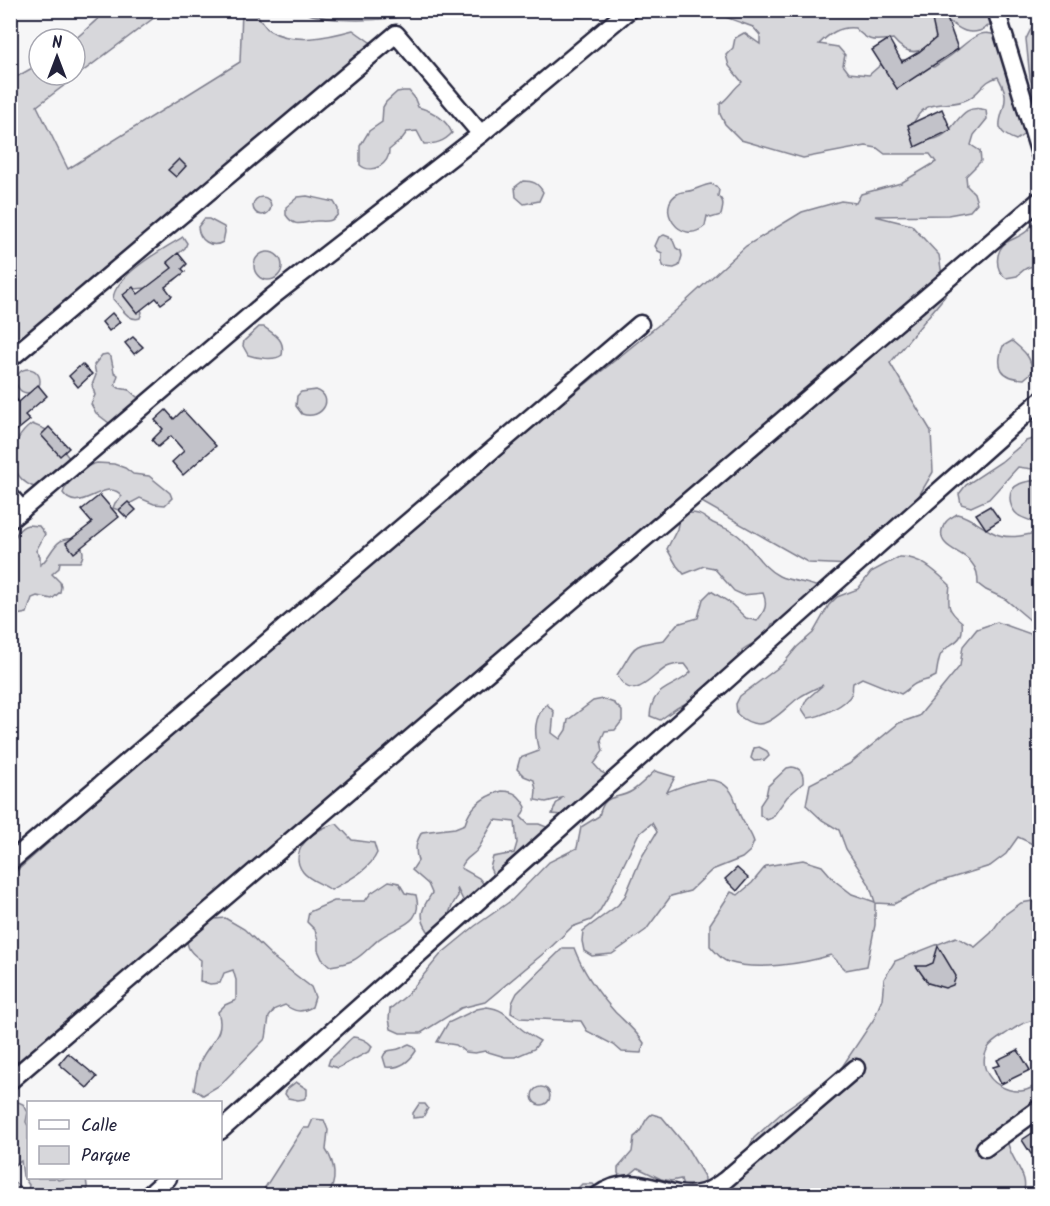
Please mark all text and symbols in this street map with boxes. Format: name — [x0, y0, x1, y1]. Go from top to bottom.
north arrow — [27, 27, 87, 87]
text: N — [52, 31, 62, 56]
legend — [27, 1101, 222, 1179]
text: Calle — [81, 1112, 117, 1141]
text: Parque — [81, 1142, 130, 1171]

